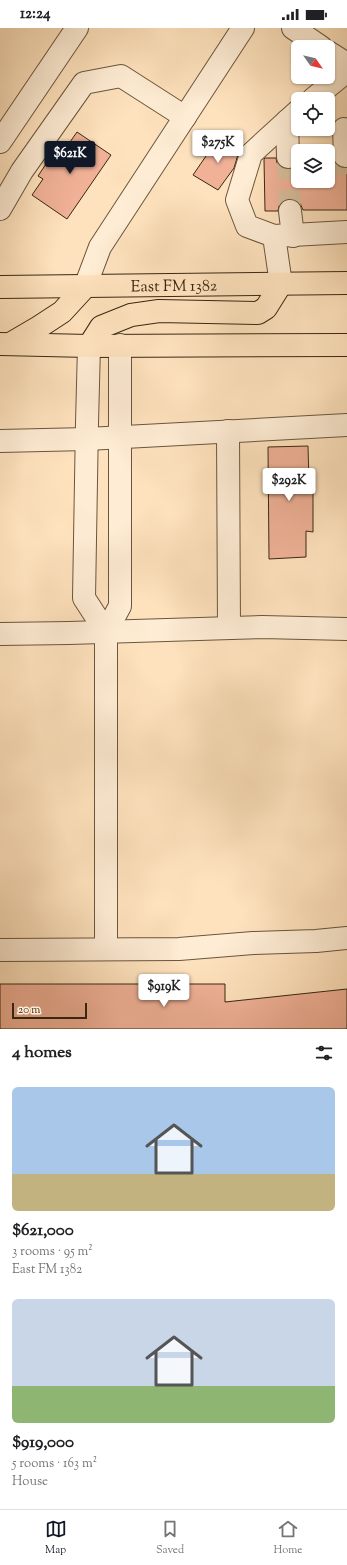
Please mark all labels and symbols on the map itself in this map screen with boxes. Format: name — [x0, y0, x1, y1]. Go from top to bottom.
north arrow — [291, 40, 335, 84]
pin: $275K — [190, 130, 246, 164]
pin: $621K — [42, 141, 98, 175]
street label: East FM 1382 — [131, 275, 218, 299]
pin: $292K — [261, 468, 317, 502]
pin: $919K — [136, 974, 192, 1008]
scale bar — [12, 1001, 87, 1020]

